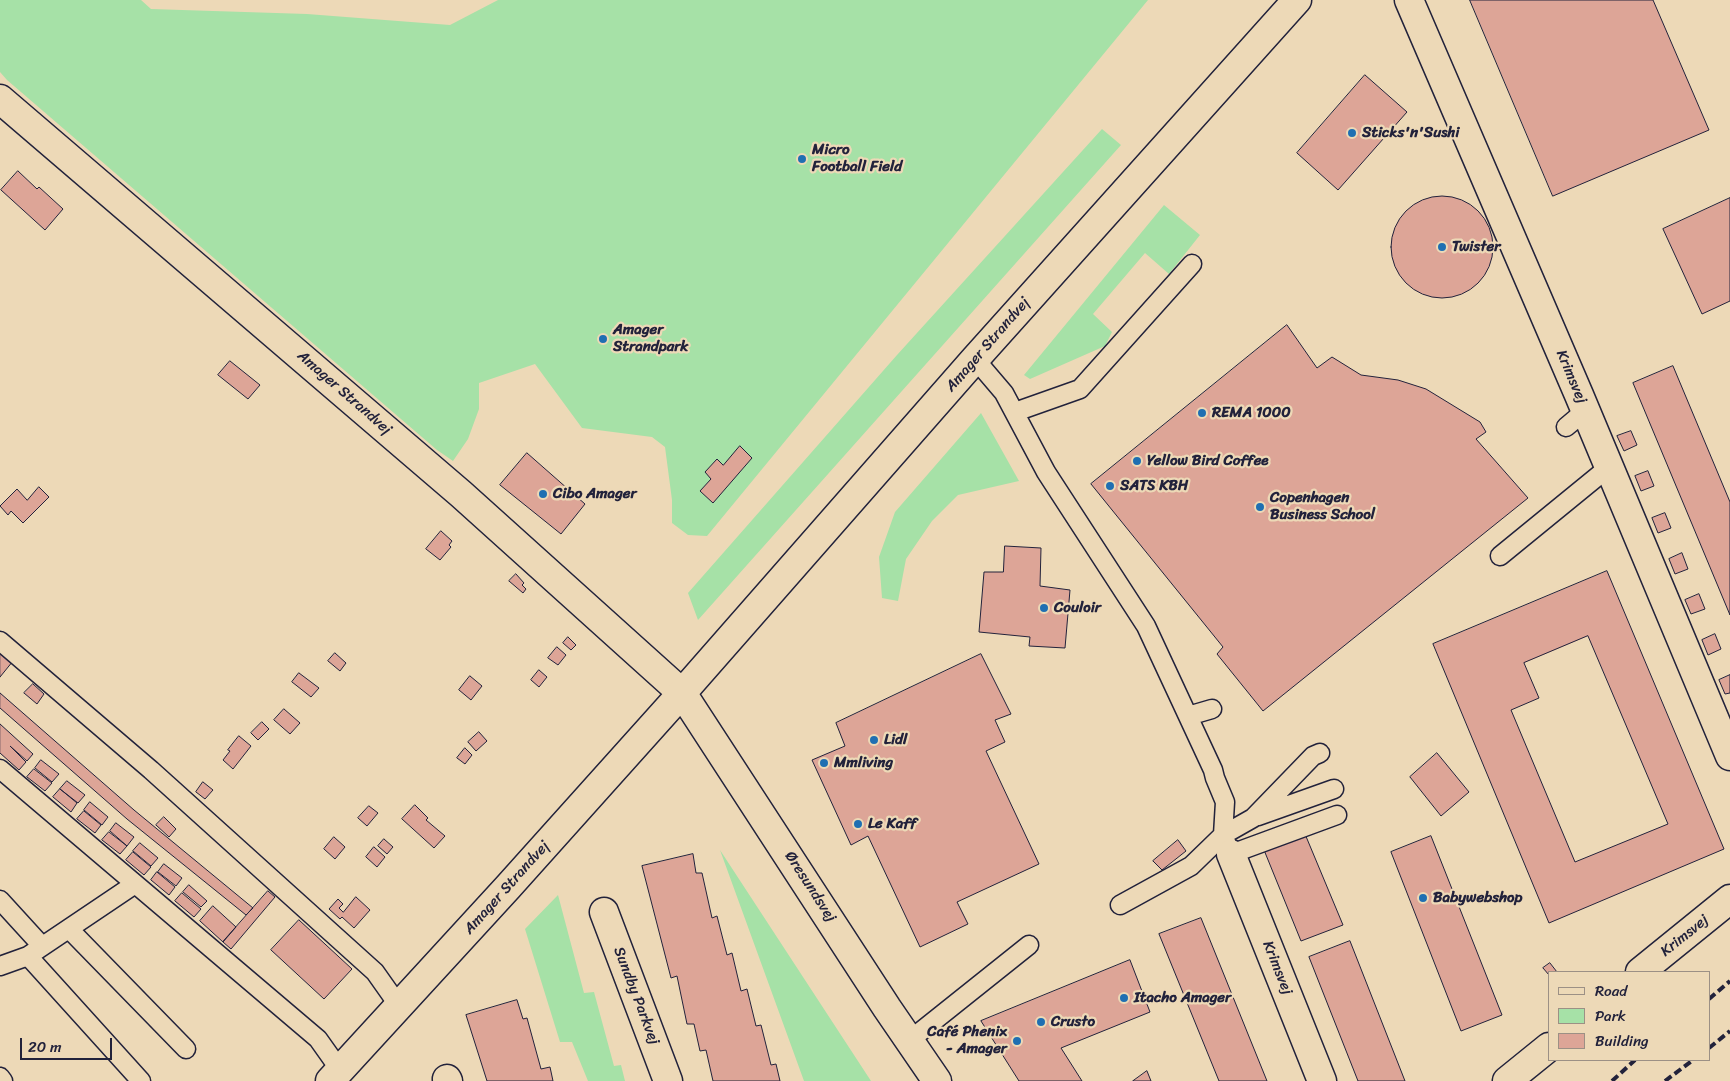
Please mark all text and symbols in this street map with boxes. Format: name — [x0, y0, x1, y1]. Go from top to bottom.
place label: Sticks'n'Sushi — [1362, 124, 1459, 142]
marker: Sticks'n'Sushi — [1346, 127, 1358, 139]
place label: Micro Football Field — [812, 141, 902, 176]
marker: Micro Football Field — [796, 153, 808, 165]
place label: Twister — [1452, 238, 1500, 256]
marker: Twister — [1436, 241, 1448, 253]
street label: Amager Strandvej — [942, 294, 1034, 396]
place label: Amager Strandpark — [613, 321, 688, 356]
marker: Amager Strandpark — [597, 333, 609, 345]
street label: Amager Strandvej — [293, 347, 395, 439]
street label: Krimsvej — [1552, 347, 1590, 407]
place label: REMA 1000 — [1212, 404, 1291, 422]
marker: REMA 1000 — [1196, 407, 1208, 419]
place label: Yellow Bird Coffee — [1147, 452, 1269, 470]
marker: Yellow Bird Coffee — [1131, 455, 1143, 467]
place label: SATS KBH — [1120, 477, 1188, 495]
marker: SATS KBH — [1104, 480, 1116, 492]
place label: Cibo Amager — [553, 485, 637, 503]
marker: Cibo Amager — [537, 488, 549, 500]
place label: Copenhagen Business School — [1270, 489, 1375, 524]
marker: Copenhagen Business School — [1254, 501, 1266, 513]
place label: Couloir — [1054, 599, 1101, 617]
marker: Couloir — [1038, 602, 1050, 614]
place label: Lidl — [884, 731, 907, 749]
marker: Lidl — [868, 734, 880, 746]
place label: Mmliving — [834, 754, 893, 772]
marker: Mmliving — [818, 757, 830, 769]
place label: Le Kaff — [868, 815, 916, 833]
marker: Le Kaff — [852, 818, 864, 830]
street label: Amager Strandvej — [461, 838, 553, 938]
street label: Øresundsvej — [781, 848, 839, 926]
place label: Babywebshop — [1433, 889, 1522, 907]
marker: Babywebshop — [1417, 892, 1429, 904]
street label: Krimsvej — [1657, 911, 1713, 961]
street label: Krimsvej — [1258, 938, 1296, 998]
street label: Sundby Parkvej — [609, 944, 663, 1048]
legend — [1548, 971, 1710, 1061]
text: Road — [1595, 978, 1627, 1004]
place label: Itacho Amager — [1134, 989, 1231, 1007]
marker: Itacho Amager — [1118, 992, 1130, 1004]
text: Park — [1595, 1003, 1626, 1029]
place label: Crusto — [1051, 1013, 1095, 1031]
marker: Crusto — [1035, 1016, 1047, 1028]
place label: Café Phenix - Amager — [927, 1023, 1007, 1058]
scale bar — [22, 1028, 115, 1060]
text: Building — [1595, 1028, 1649, 1054]
text: 20 m — [28, 1034, 62, 1060]
marker: Café Phenix - Amager — [1011, 1035, 1023, 1047]

